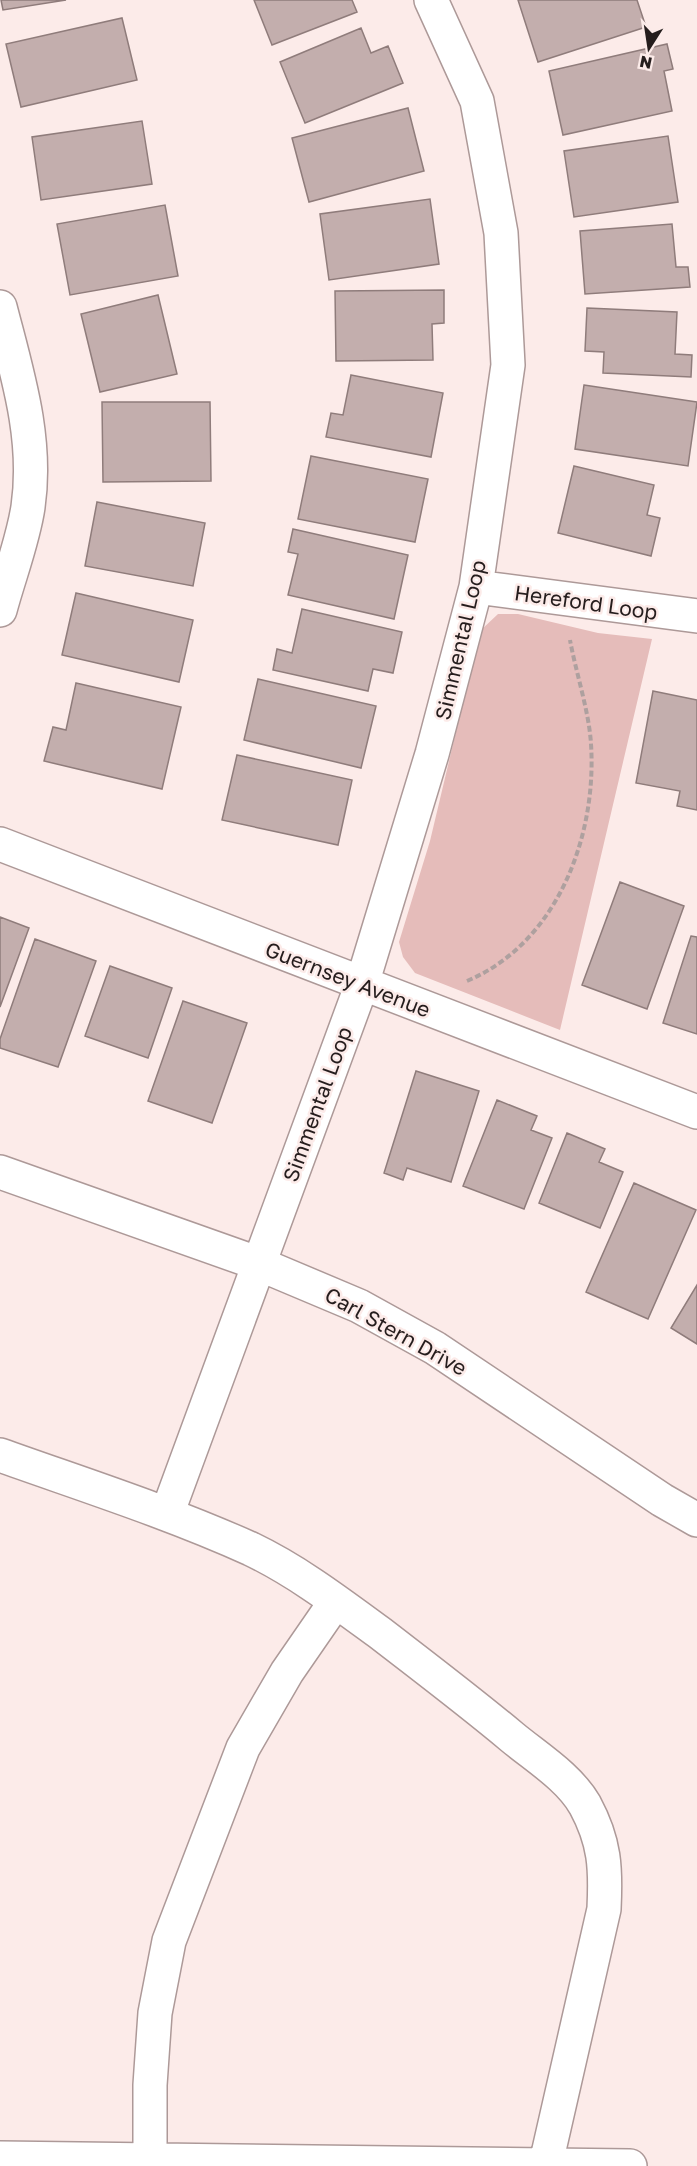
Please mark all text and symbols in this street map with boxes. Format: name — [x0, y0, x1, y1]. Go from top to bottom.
north arrow — [619, 18, 679, 78]
text: N — [638, 52, 654, 74]
street label: Simmental Loop — [429, 558, 491, 722]
street label: Hereford Loop — [513, 579, 659, 625]
street label: Guernsey Avenue — [262, 936, 434, 1022]
street label: Simmental Loop — [277, 1023, 357, 1185]
street label: Carl Stern Drive — [320, 1281, 472, 1381]

